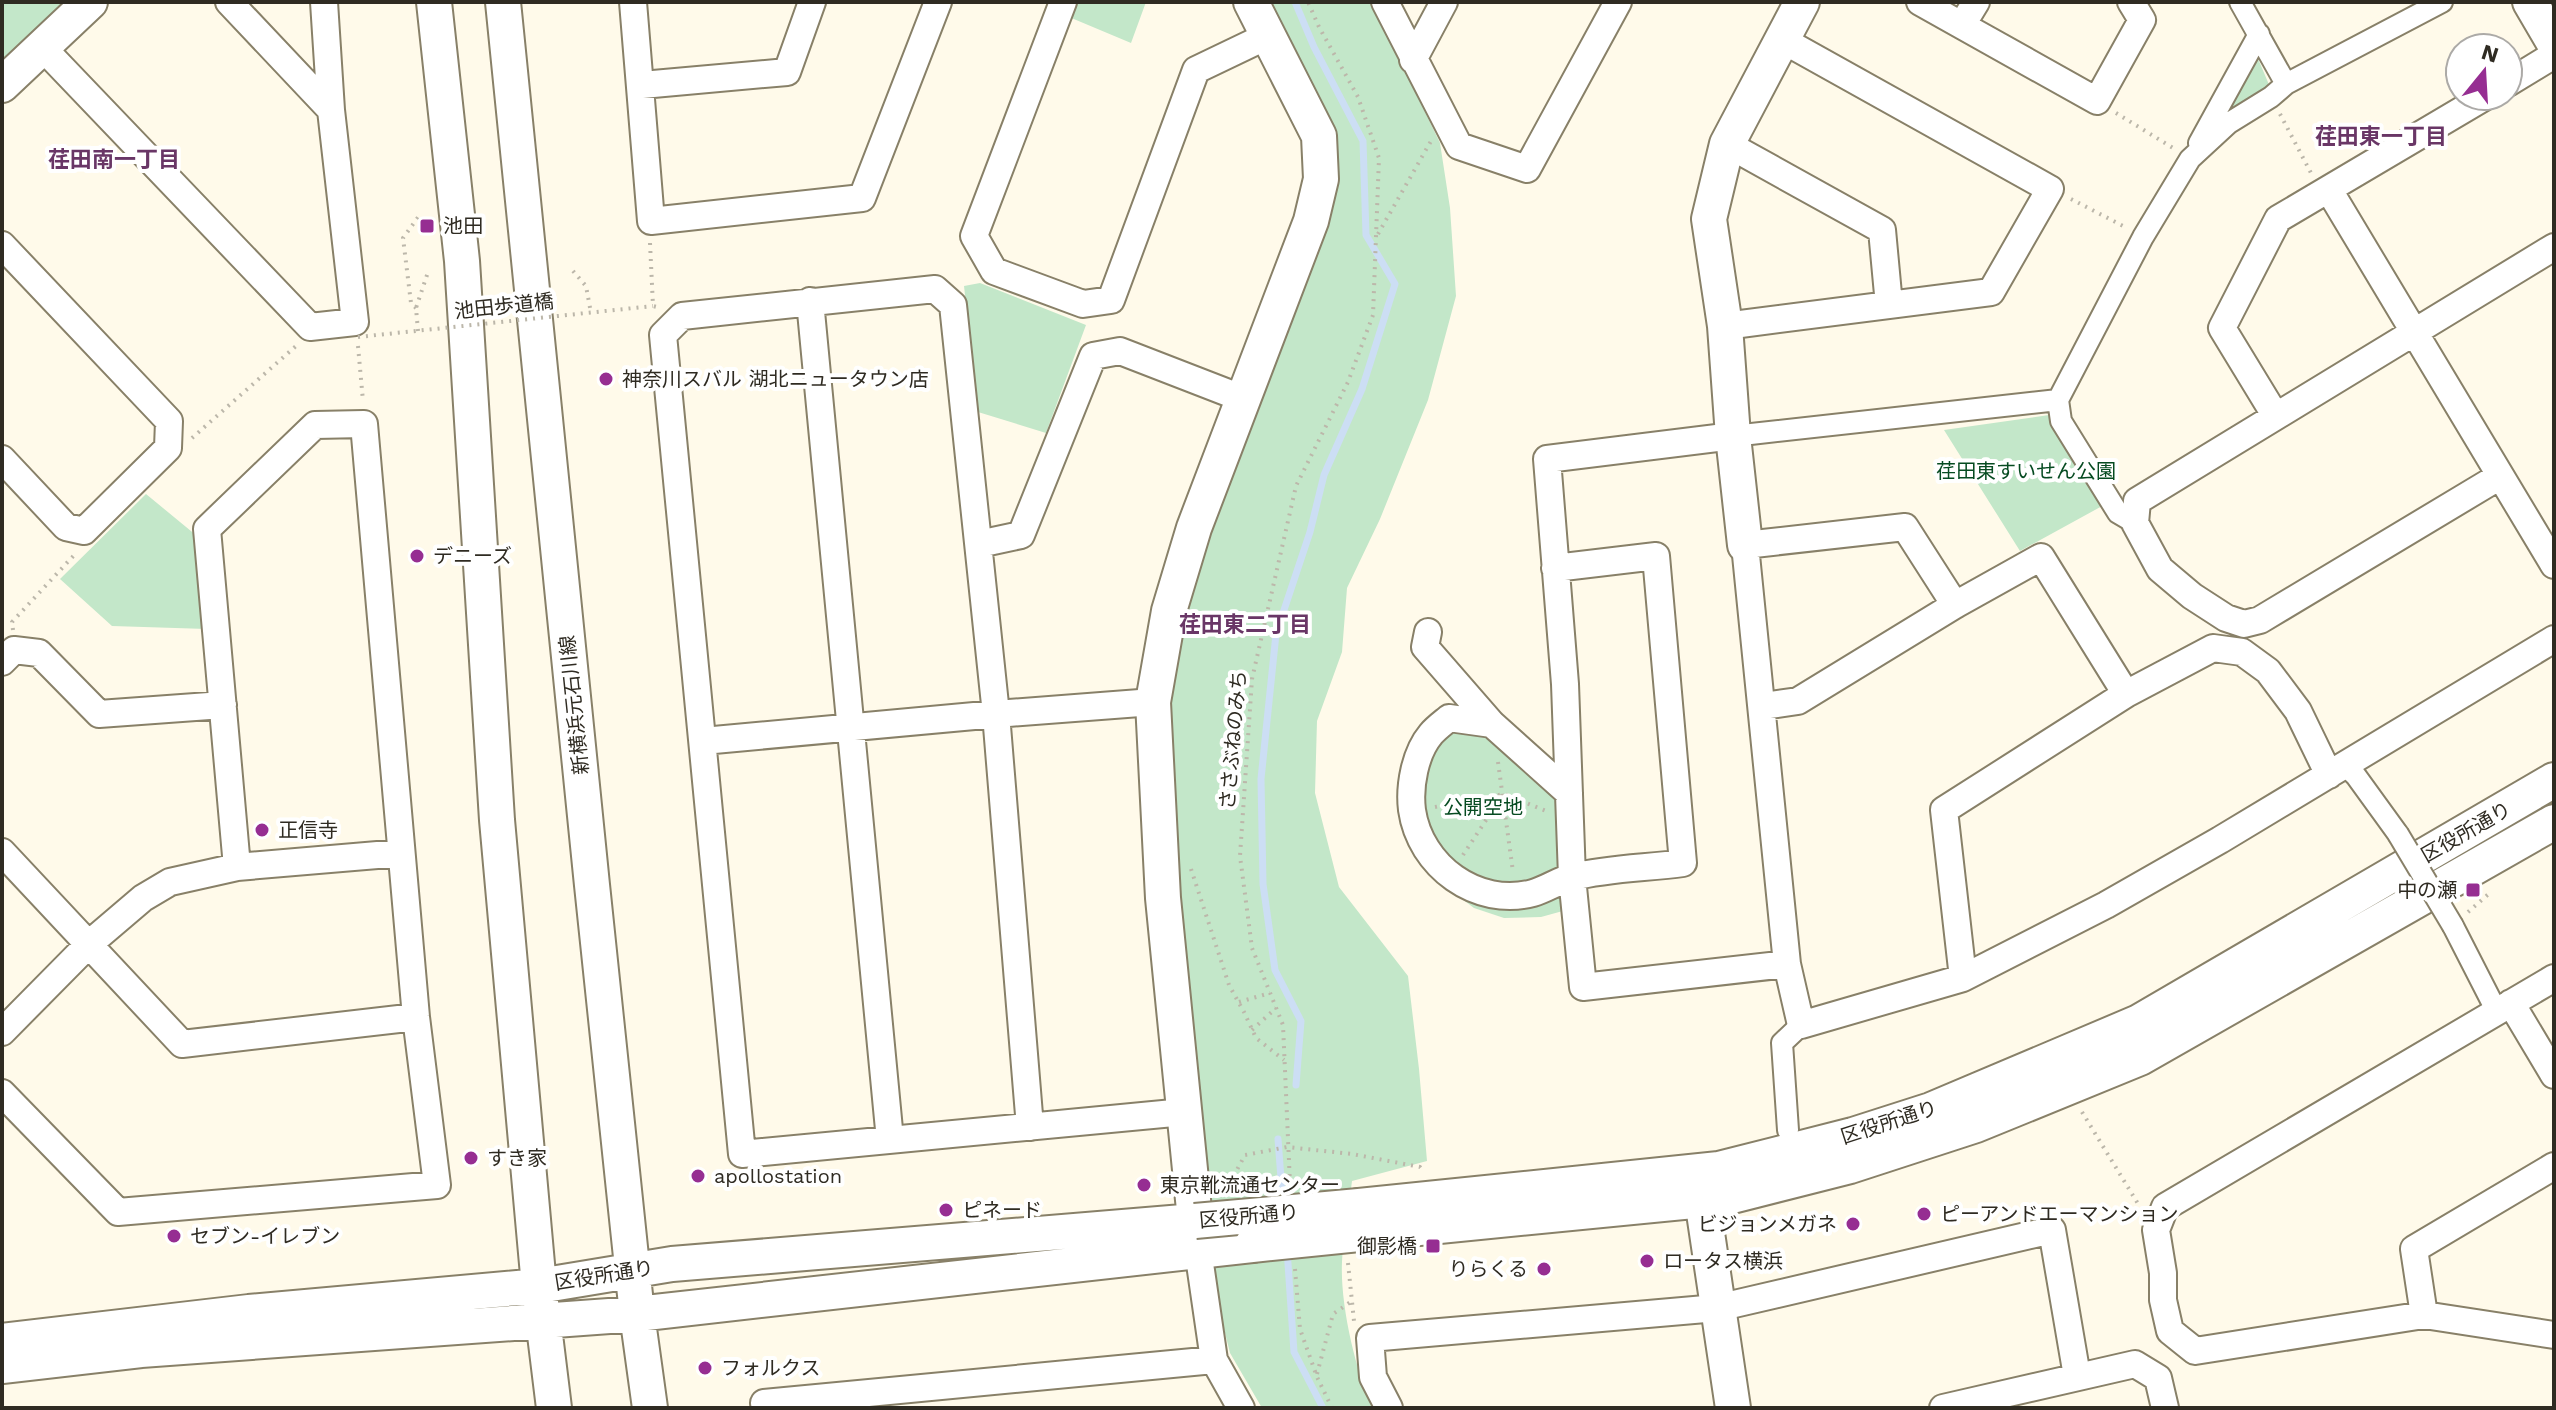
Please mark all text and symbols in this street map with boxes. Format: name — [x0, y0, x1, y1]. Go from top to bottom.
north arrow — [2444, 32, 2524, 112]
text: N — [2478, 39, 2502, 68]
district label: 荏田東一丁目 — [2315, 124, 2447, 149]
district label: 荏田南一丁目 — [48, 147, 180, 172]
place label: 池田 — [443, 214, 483, 238]
marker: 池田 — [418, 217, 436, 235]
street label: 池田歩道橋 — [453, 289, 555, 323]
place label: 神奈川スバル 湖北ニュータウン店 — [622, 367, 929, 391]
marker: 神奈川スバル 湖北ニュータウン店 — [597, 370, 615, 388]
park label: 荏田東すいせん公園 — [1936, 459, 2116, 483]
place label: デニーズ — [433, 544, 512, 568]
marker: デニーズ — [408, 547, 426, 565]
district label: 荏田東二丁目 — [1179, 612, 1311, 637]
street label: 新横浜元石川線 — [555, 634, 593, 776]
street label: ささぶねのみち — [1215, 669, 1251, 811]
park label: 公開空地 — [1443, 795, 1523, 819]
street label: 区役所通り — [2417, 797, 2515, 867]
place label: 正信寺 — [278, 818, 338, 842]
marker: 正信寺 — [253, 821, 271, 839]
place label: 中の瀬 — [2397, 878, 2457, 902]
marker: 中の瀬 — [2464, 881, 2482, 899]
street label: 区役所通り — [1838, 1095, 1940, 1149]
place label: すき家 — [487, 1146, 547, 1170]
marker: すき家 — [462, 1149, 480, 1167]
place label: apollostation — [714, 1164, 842, 1188]
marker: apollostation — [689, 1167, 707, 1185]
place label: 東京靴流通センター — [1160, 1173, 1340, 1197]
marker: 東京靴流通センター — [1135, 1176, 1153, 1194]
place label: ピネード — [962, 1198, 1042, 1222]
street label: 区役所通り — [1198, 1200, 1300, 1232]
marker: ピネード — [937, 1201, 955, 1219]
place label: ピーアンドエーマンション — [1940, 1202, 2178, 1226]
marker: ピーアンドエーマンション — [1915, 1205, 1933, 1223]
place label: ビジョンメガネ — [1698, 1212, 1837, 1236]
marker: ビジョンメガネ — [1844, 1215, 1862, 1233]
place label: セブン-イレブン — [190, 1224, 340, 1248]
marker: セブン-イレブン — [165, 1227, 183, 1245]
place label: 御影橋 — [1357, 1234, 1417, 1258]
marker: 御影橋 — [1424, 1237, 1442, 1255]
place label: ロータス横浜 — [1663, 1249, 1783, 1273]
marker: ロータス横浜 — [1638, 1252, 1656, 1270]
street label: 区役所通り — [553, 1255, 655, 1295]
place label: りらくる — [1448, 1257, 1528, 1281]
marker: りらくる — [1535, 1260, 1553, 1278]
place label: フォルクス — [721, 1356, 820, 1380]
marker: フォルクス — [696, 1359, 714, 1377]

